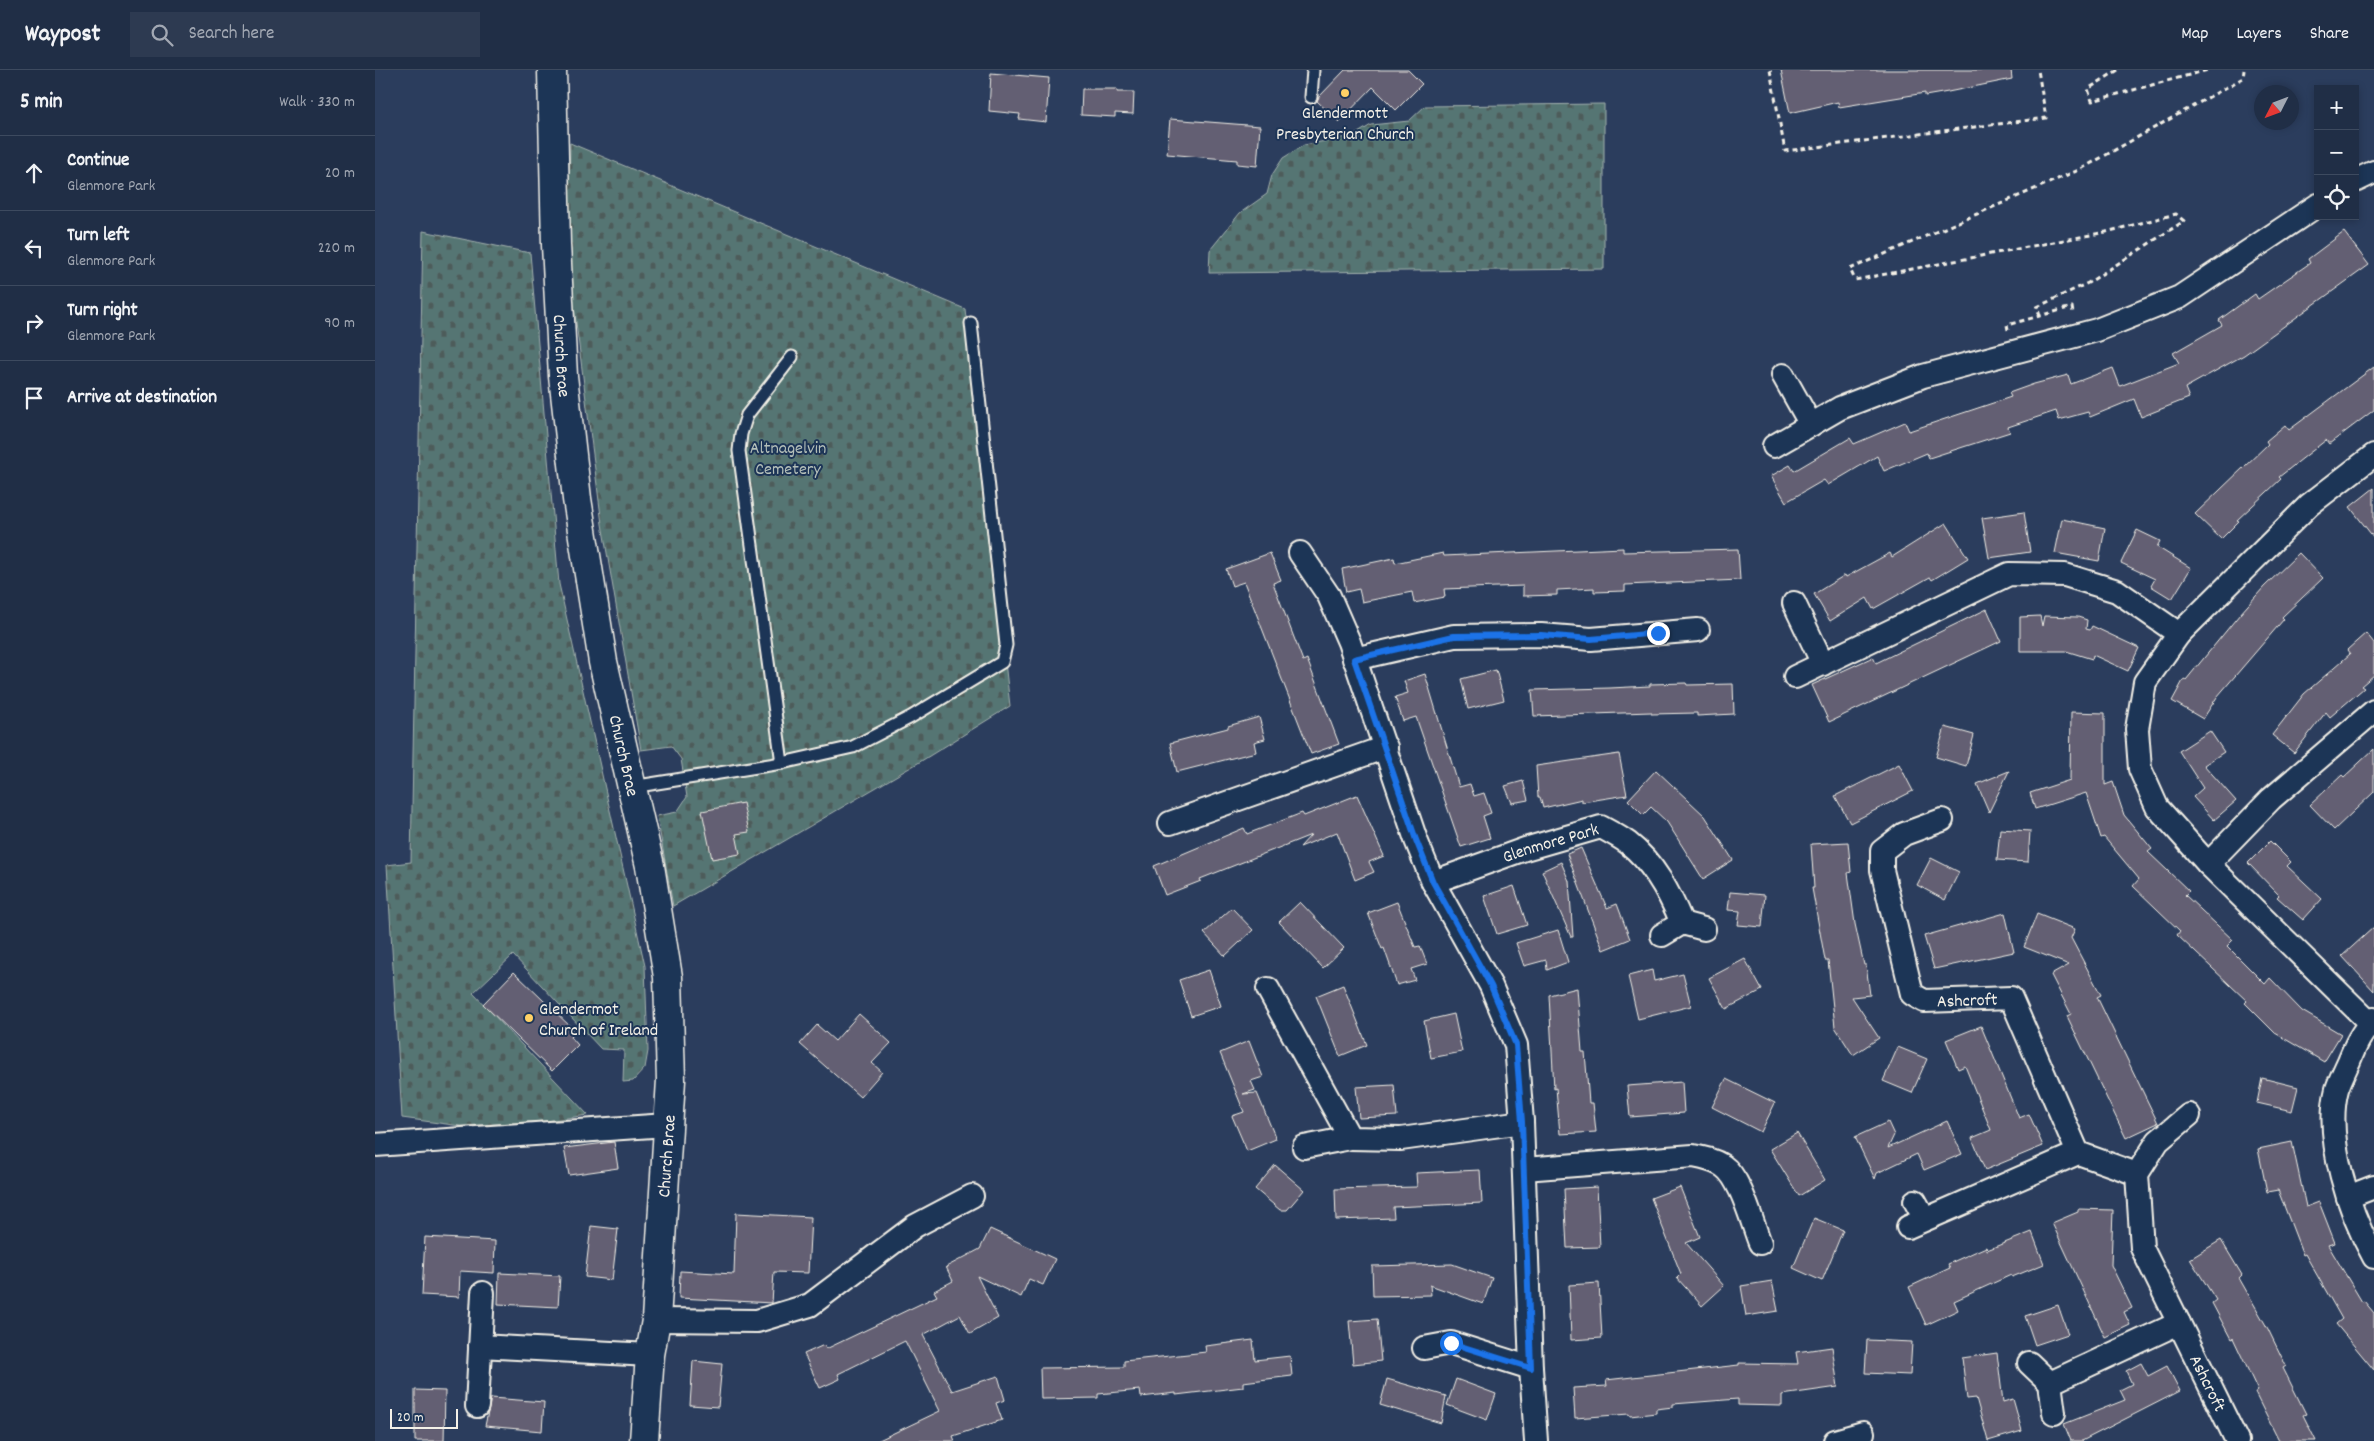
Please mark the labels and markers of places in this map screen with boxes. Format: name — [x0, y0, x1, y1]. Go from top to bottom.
marker: Glendermott Presbyterian Church — [1339, 87, 1351, 99]
place label: Glendermott Presbyterian Church — [1276, 102, 1414, 148]
place label: Glendermot Church of Ireland — [539, 998, 658, 1044]
marker: Glendermot Church of Ireland — [523, 1012, 535, 1024]

